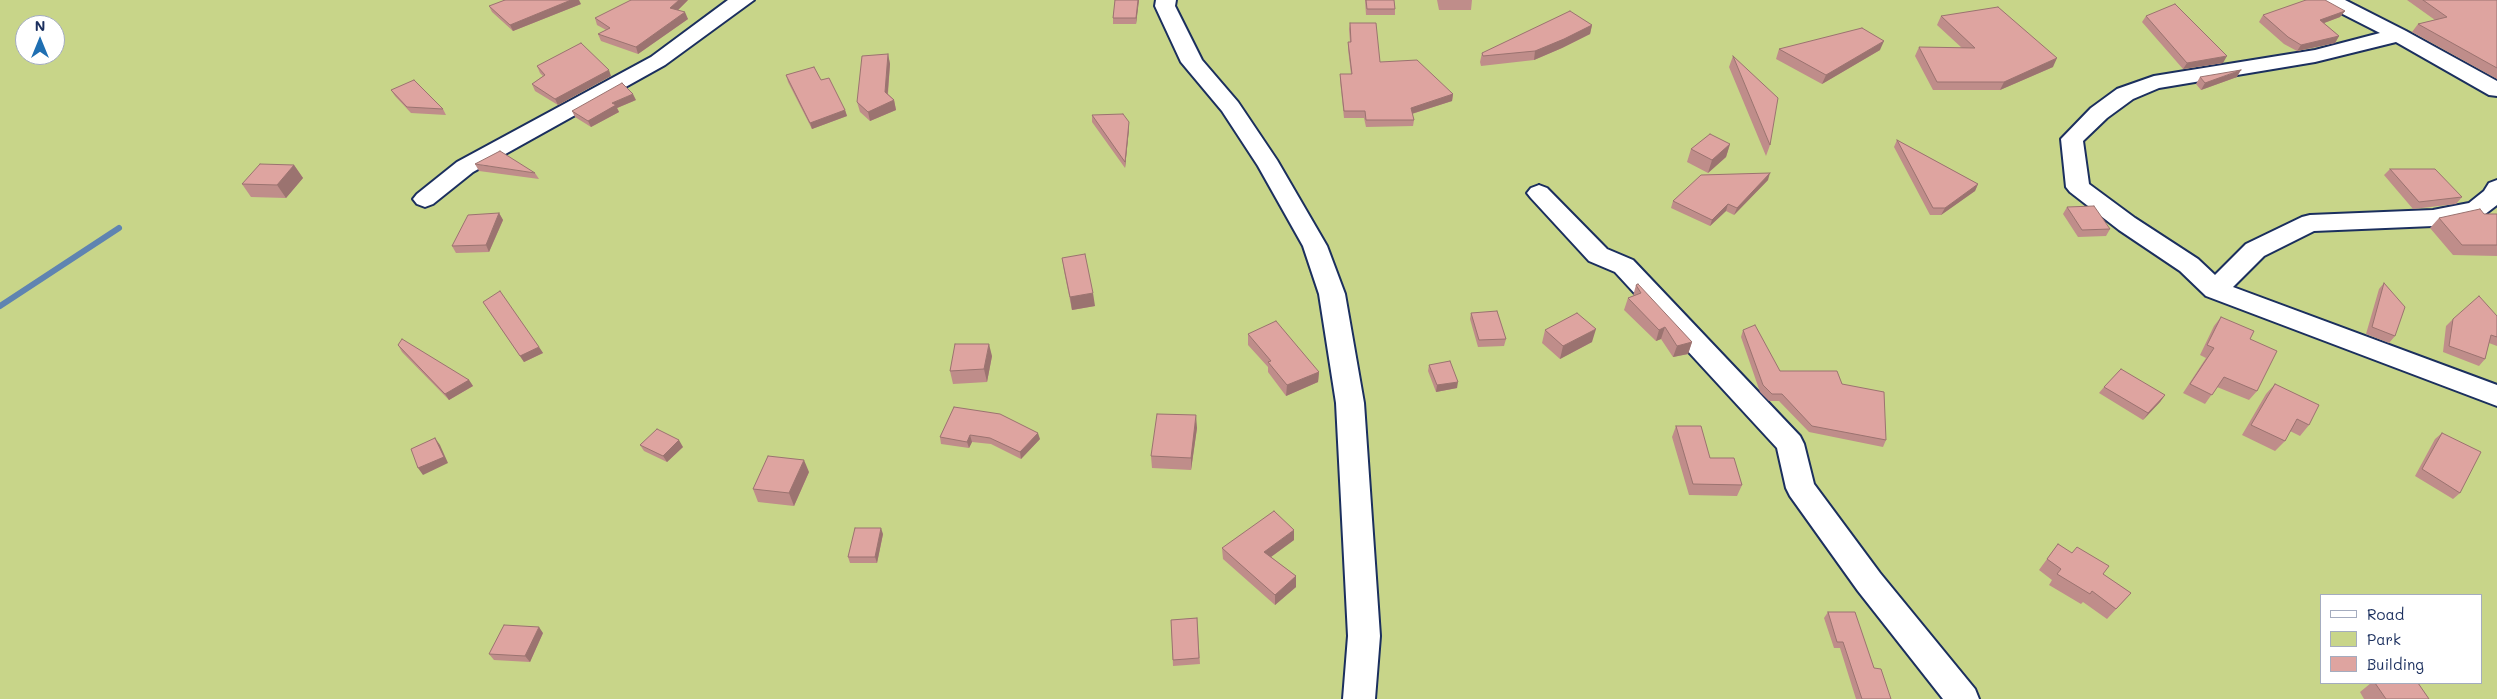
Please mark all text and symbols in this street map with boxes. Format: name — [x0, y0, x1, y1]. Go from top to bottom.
north arrow — [15, 15, 65, 65]
text: N — [35, 16, 45, 35]
legend — [2320, 594, 2482, 684]
text: Road — [2367, 604, 2404, 624]
text: Park — [2367, 629, 2401, 649]
text: Building — [2367, 654, 2424, 674]

